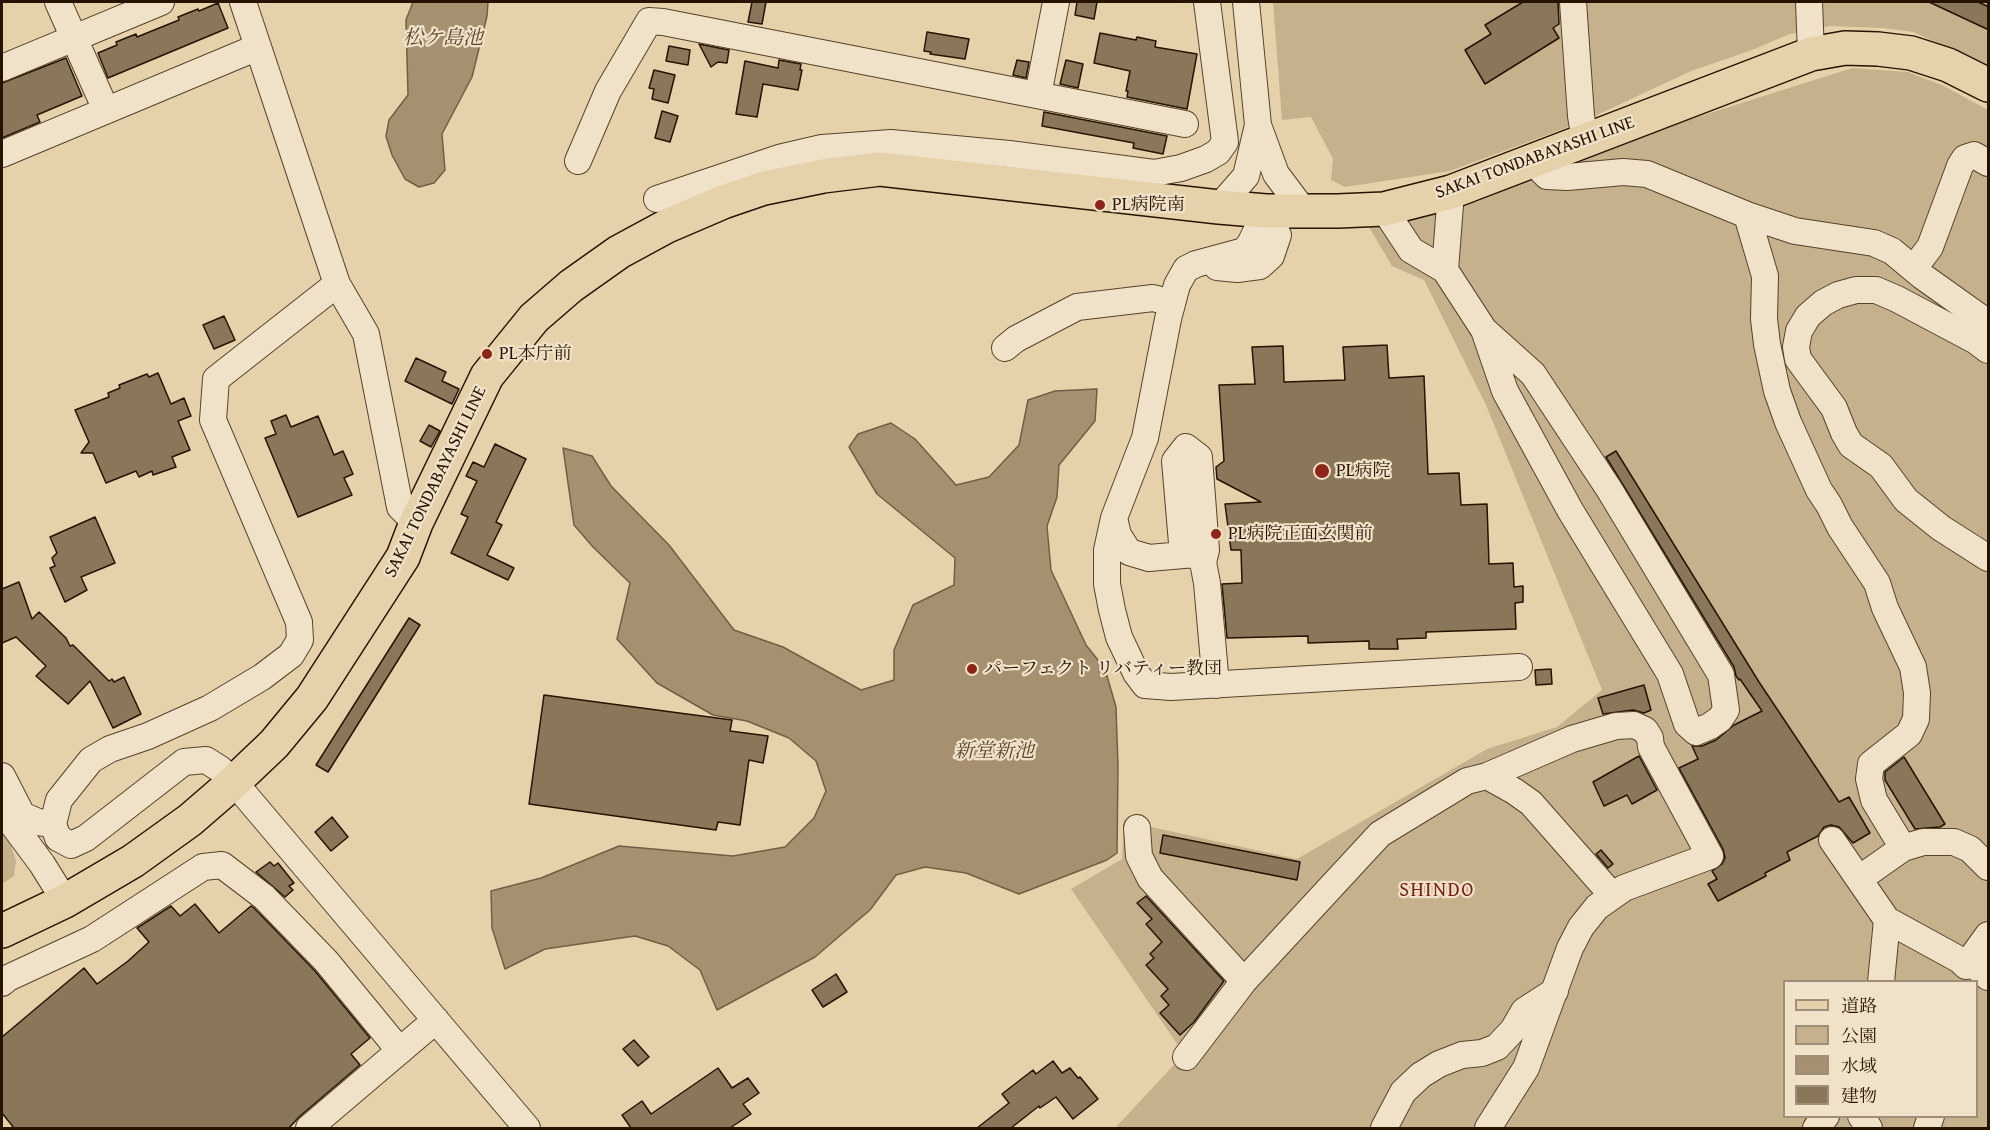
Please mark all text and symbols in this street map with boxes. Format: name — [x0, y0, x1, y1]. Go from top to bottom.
water label: 松ケ島池 — [403, 27, 483, 51]
street label: SAKAI TONDABAYASHI LINE — [1433, 112, 1637, 204]
place label: PL病院南 — [1112, 194, 1184, 216]
marker: PL病院南 — [1093, 198, 1107, 212]
place label: PL本庁前 — [499, 343, 571, 365]
marker: PL本庁前 — [480, 347, 494, 361]
street label: SAKAI TONDABAYASHI LINE — [380, 383, 492, 581]
place label: PL病院 — [1336, 460, 1390, 482]
marker: PL病院 — [1313, 462, 1331, 480]
place label: PL病院正面玄関前 — [1228, 523, 1372, 545]
marker: PL病院正面玄関前 — [1209, 527, 1223, 541]
place label: パーフェクト リバティー教団 — [984, 658, 1222, 680]
marker: パーフェクト リバティー教団 — [965, 662, 979, 676]
water label: 新堂新池 — [954, 740, 1034, 764]
district label: SHINDO — [1399, 879, 1475, 903]
legend — [1783, 980, 1978, 1118]
text: 道路 — [1841, 992, 1877, 1019]
text: 公園 — [1841, 1022, 1877, 1049]
text: 水域 — [1841, 1052, 1877, 1079]
text: 建物 — [1841, 1082, 1877, 1109]

